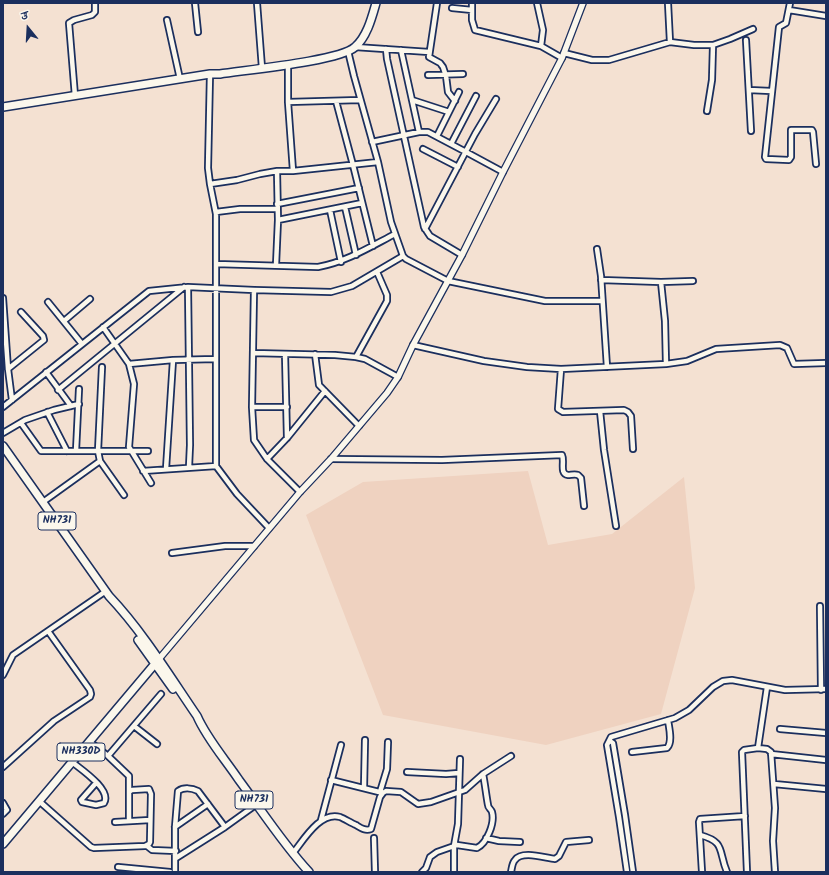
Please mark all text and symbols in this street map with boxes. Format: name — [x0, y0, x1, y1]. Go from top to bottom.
text: उ — [18, 7, 30, 26]
north arrow — [8, 8, 48, 48]
road number: NH731 — [38, 512, 76, 530]
road number: NH330D — [57, 743, 105, 761]
road number: NH731 — [235, 791, 273, 809]

